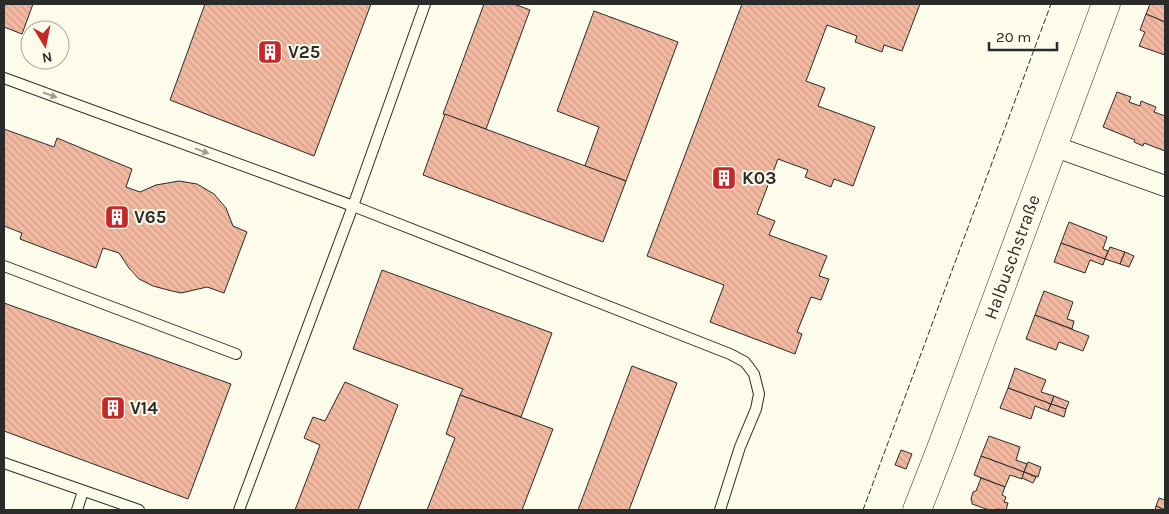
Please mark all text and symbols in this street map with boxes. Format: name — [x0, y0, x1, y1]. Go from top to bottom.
north arrow — [20, 20, 70, 70]
scale bar — [989, 20, 1056, 52]
text: 20 m — [996, 28, 1031, 46]
building icon: V25 — [257, 39, 283, 65]
place label: V25 — [288, 41, 320, 63]
text: N — [41, 48, 54, 67]
one-way arrow — [42, 92, 57, 99]
one-way arrow — [195, 147, 210, 155]
building icon: K03 — [711, 165, 737, 191]
place label: K03 — [742, 167, 776, 189]
street label: Halbuschstraße — [979, 192, 1045, 322]
building icon: V65 — [104, 204, 130, 230]
place label: V65 — [134, 206, 166, 228]
building icon: V14 — [100, 395, 126, 421]
place label: V14 — [130, 397, 158, 419]

